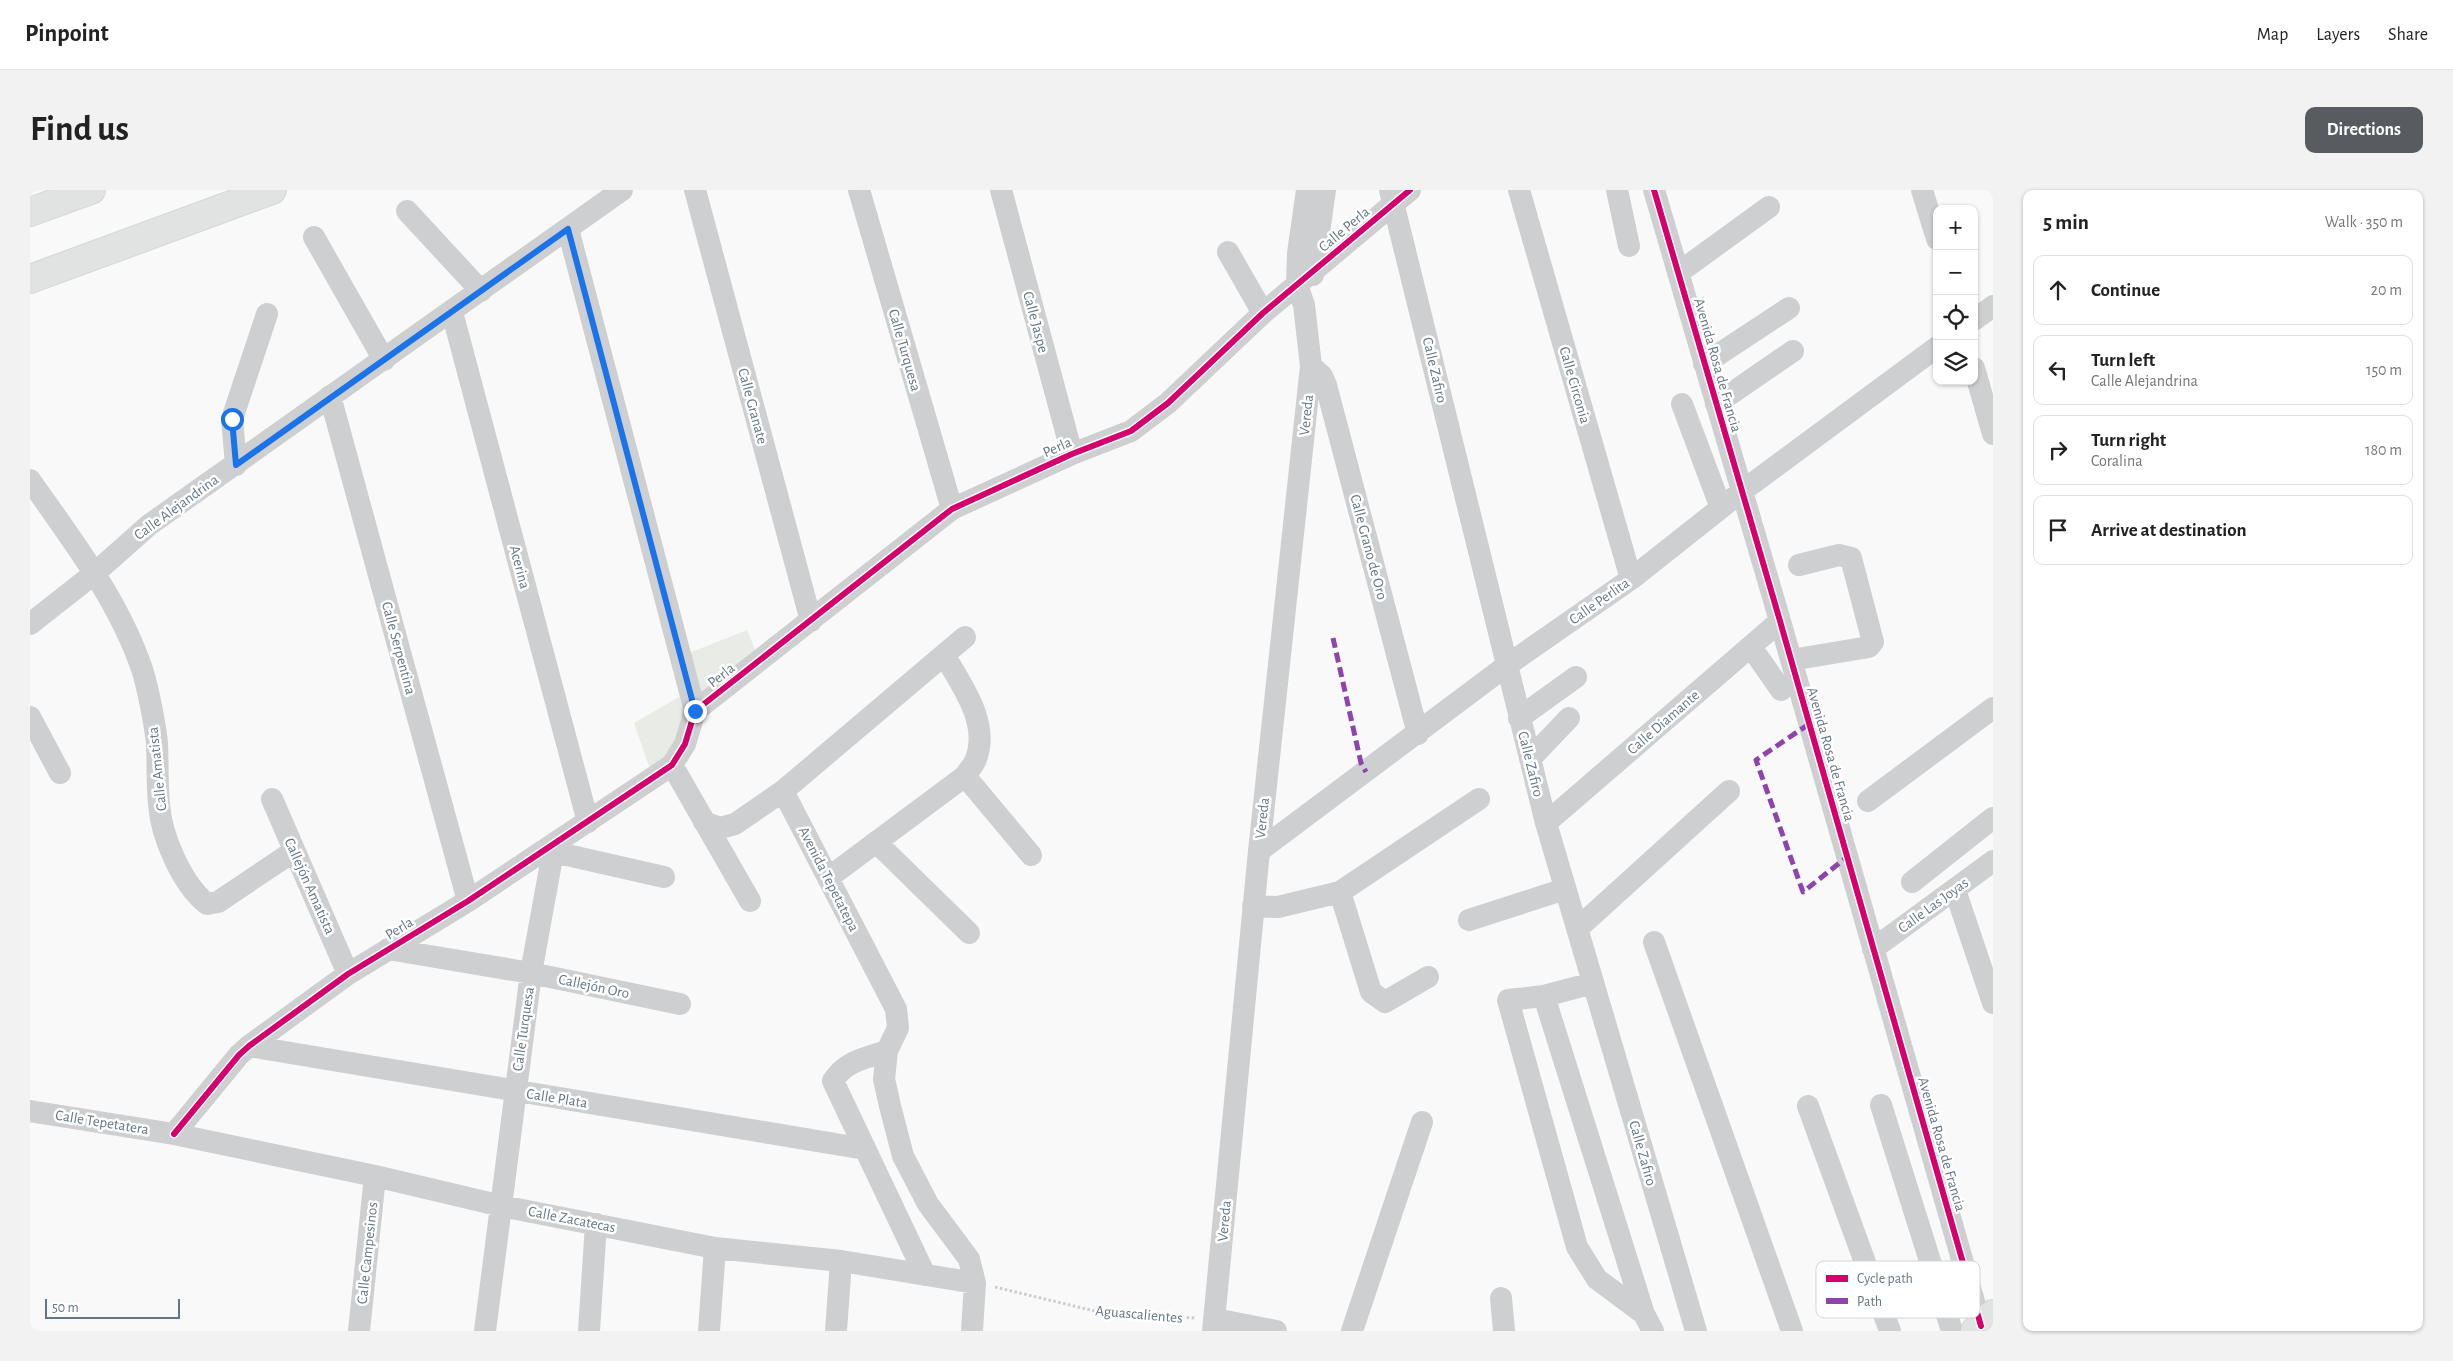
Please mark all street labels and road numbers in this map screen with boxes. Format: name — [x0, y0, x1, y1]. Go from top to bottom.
street label: Calle Perla — [1316, 204, 1373, 255]
street label: Calle Jaspe — [1020, 290, 1051, 355]
street label: Avenida Rosa de Francia — [1691, 296, 1744, 434]
street label: Calle Turquesa — [886, 307, 923, 393]
street label: Calle Zafiro — [1420, 336, 1449, 404]
street label: Calle Circonia — [1556, 345, 1593, 425]
street label: Calle Granate — [735, 367, 770, 446]
street label: Vereda — [1297, 394, 1316, 436]
street label: Perla — [1041, 435, 1074, 460]
street label: Calle Alejandrina — [131, 472, 221, 543]
street label: Calle Grano de Oro — [1347, 493, 1390, 601]
street label: Acerina — [507, 544, 533, 590]
street label: Calle Perlita — [1567, 575, 1632, 627]
street label: Calle Serpentina — [379, 600, 418, 696]
street label: Perla — [705, 660, 738, 690]
street label: Avenida Rosa de Francia — [1804, 685, 1857, 823]
street label: Calle Diamante — [1625, 687, 1702, 757]
street label: Calle Amatista — [146, 726, 169, 812]
street label: Calle Zafiro — [1515, 730, 1546, 798]
street label: Vereda — [1253, 797, 1272, 839]
street label: Avenida Tepetatepa — [796, 824, 862, 934]
street label: Callejón Amatista — [282, 836, 337, 937]
street label: Calle Las Joyas — [1895, 875, 1971, 936]
street label: Perla — [383, 914, 416, 942]
street label: Callejón Oro — [557, 972, 631, 1001]
street label: Calle Turquesa — [510, 986, 537, 1072]
street label: Avenida Rosa de Francia — [1915, 1075, 1968, 1213]
street label: Calle Plata — [525, 1086, 589, 1111]
street label: Calle Tepetatera — [54, 1108, 150, 1137]
street label: Calle Zafiro — [1626, 1119, 1659, 1187]
street label: Vereda — [1215, 1200, 1234, 1242]
street label: Calle Campesinos — [355, 1201, 380, 1305]
street label: Calle Zacatecas — [527, 1204, 617, 1235]
street label: Aguascalientes — [1095, 1303, 1183, 1326]

